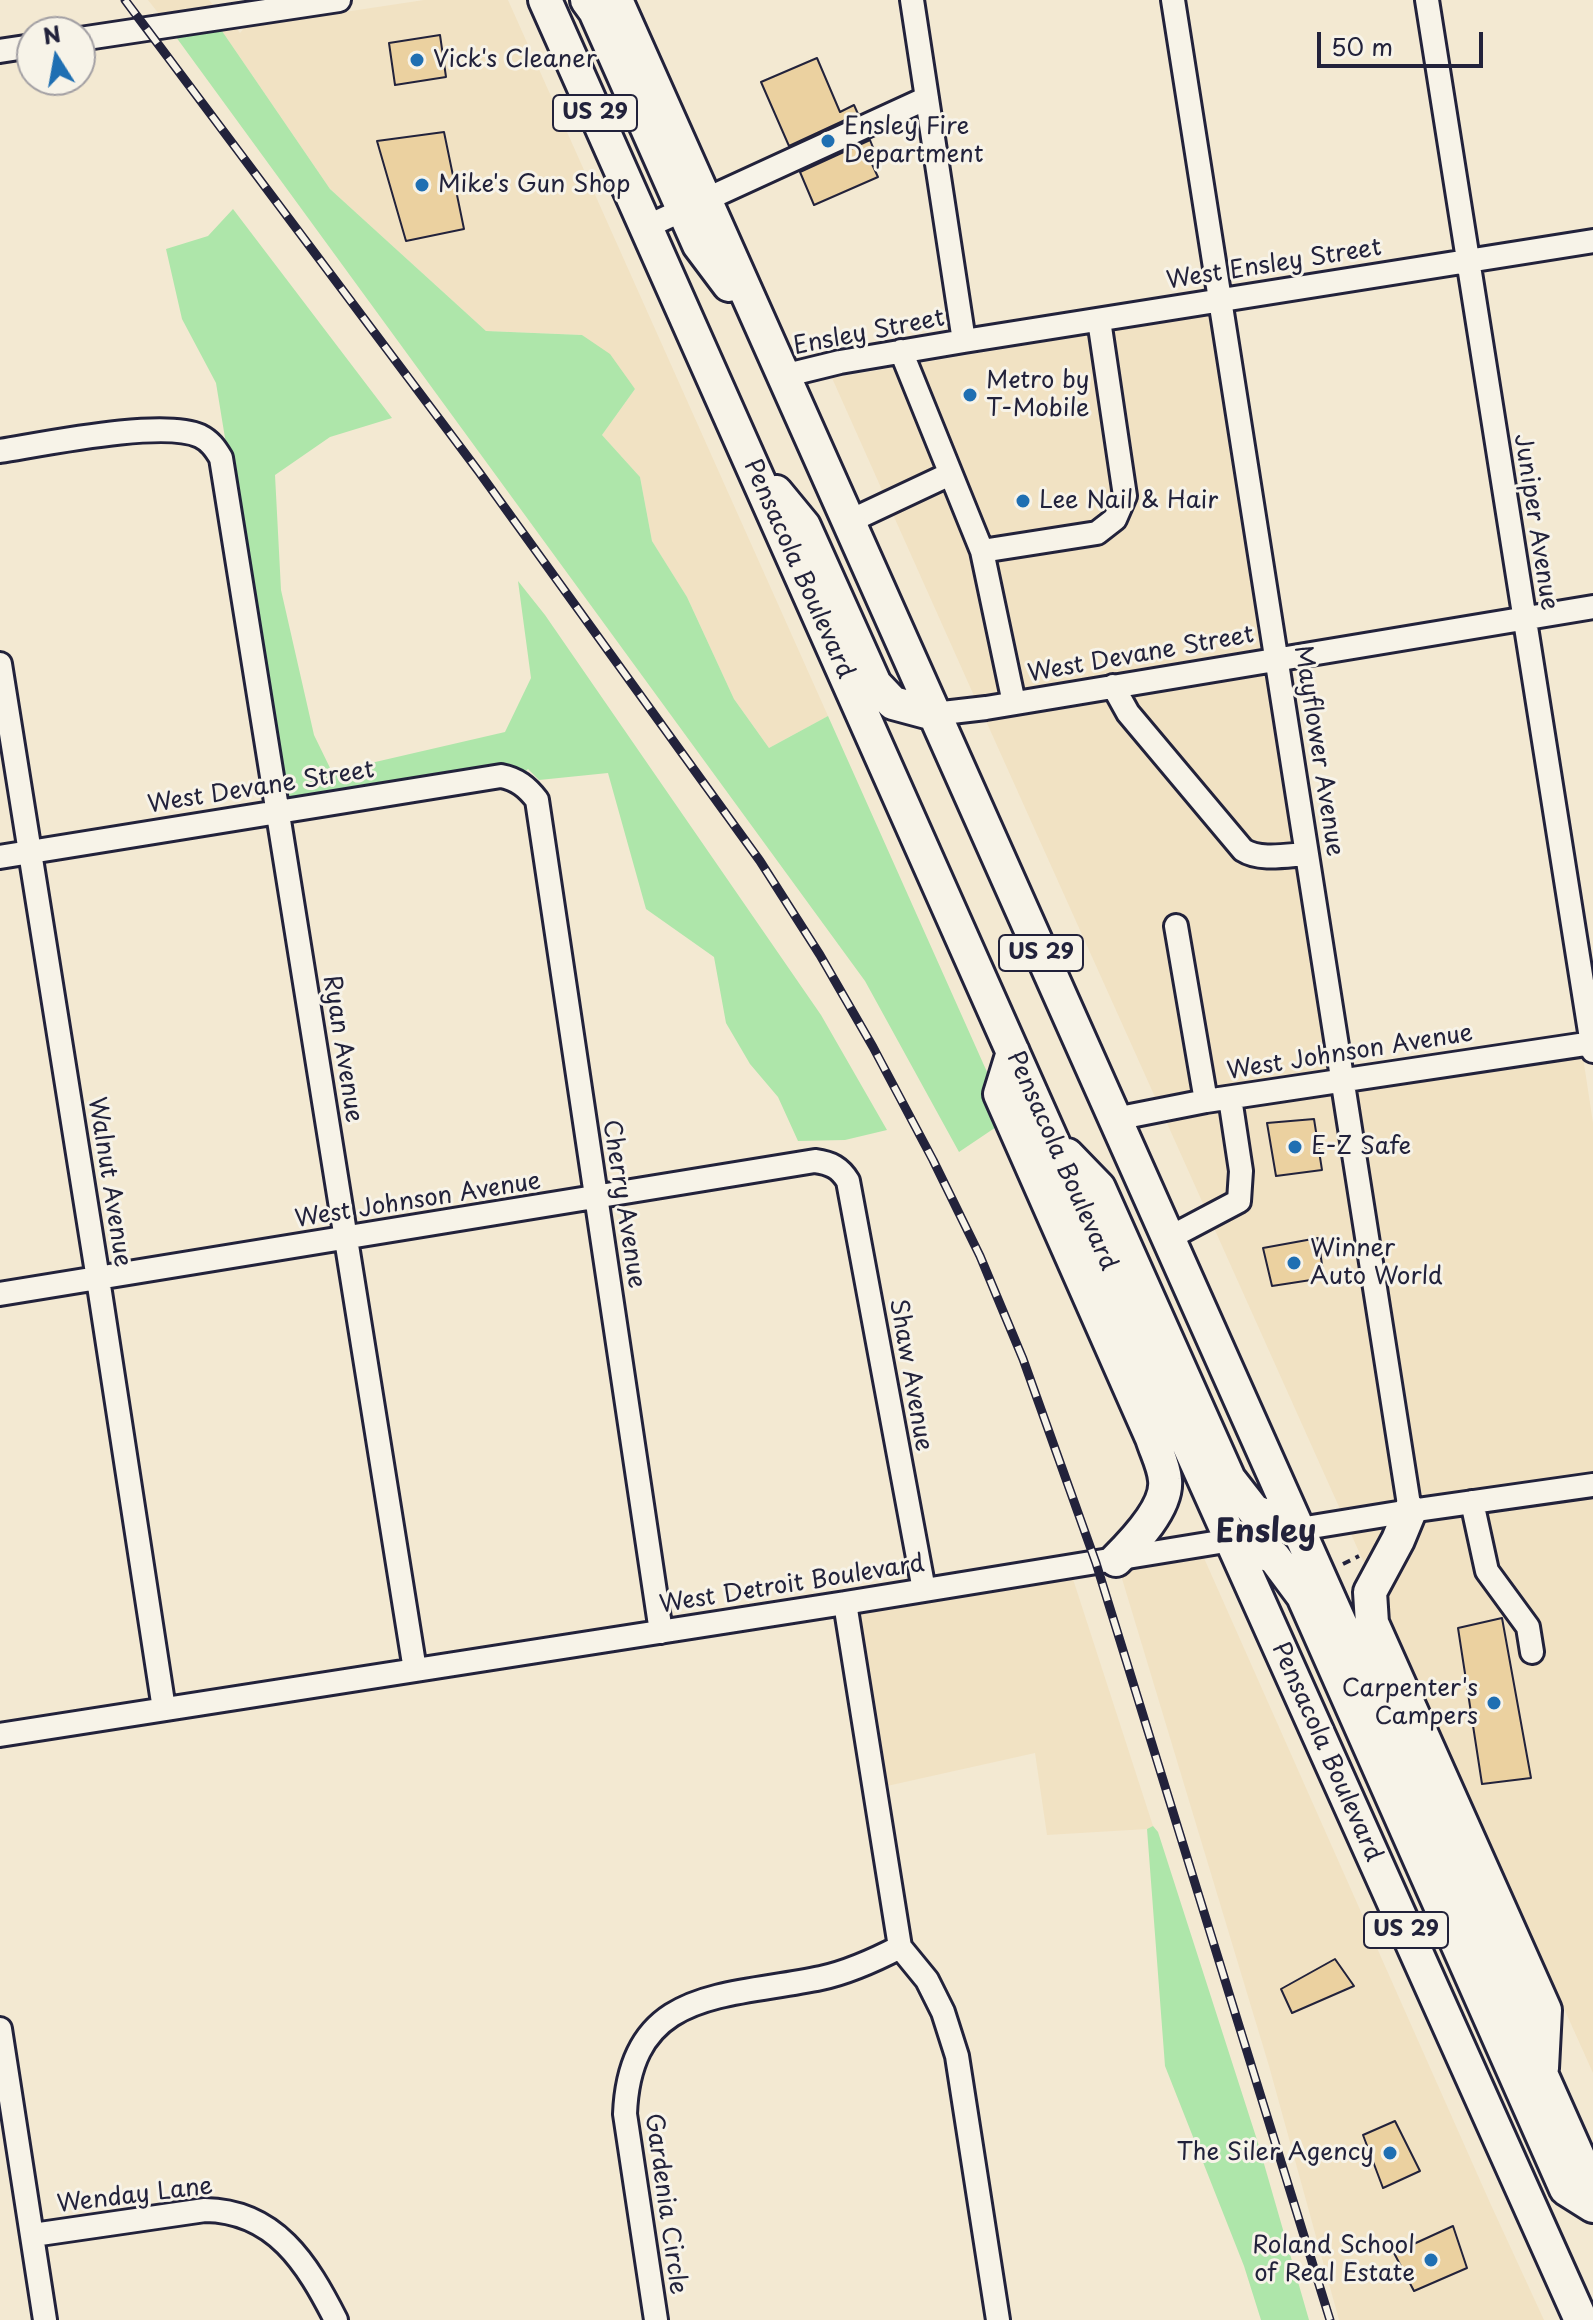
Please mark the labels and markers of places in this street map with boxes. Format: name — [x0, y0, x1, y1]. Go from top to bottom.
place label: Vick's Cleaner — [433, 46, 597, 74]
marker: Vick's Cleaner — [408, 51, 426, 69]
place label: Ensley Fire Department — [844, 113, 984, 169]
marker: Ensley Fire Department — [819, 132, 837, 150]
place label: Mike's Gun Shop — [438, 171, 630, 199]
marker: Mike's Gun Shop — [413, 176, 431, 194]
place label: Metro by T-Mobile — [986, 367, 1090, 423]
marker: Metro by T-Mobile — [961, 386, 979, 404]
place label: Lee Nail & Hair — [1039, 487, 1218, 515]
marker: Lee Nail & Hair — [1014, 492, 1032, 510]
place label: E-Z Safe — [1311, 1133, 1411, 1161]
marker: E-Z Safe — [1286, 1138, 1304, 1156]
place label: Winner Auto World — [1310, 1235, 1443, 1291]
marker: Winner Auto World — [1285, 1254, 1303, 1272]
place label: Carpenter's Campers — [1342, 1675, 1478, 1731]
marker: Carpenter's Campers — [1485, 1694, 1503, 1712]
place label: The Siler Agency — [1176, 2139, 1374, 2167]
marker: The Siler Agency — [1381, 2144, 1399, 2162]
place label: Roland School of Real Estate — [1252, 2232, 1415, 2288]
marker: Roland School of Real Estate — [1422, 2251, 1440, 2269]

